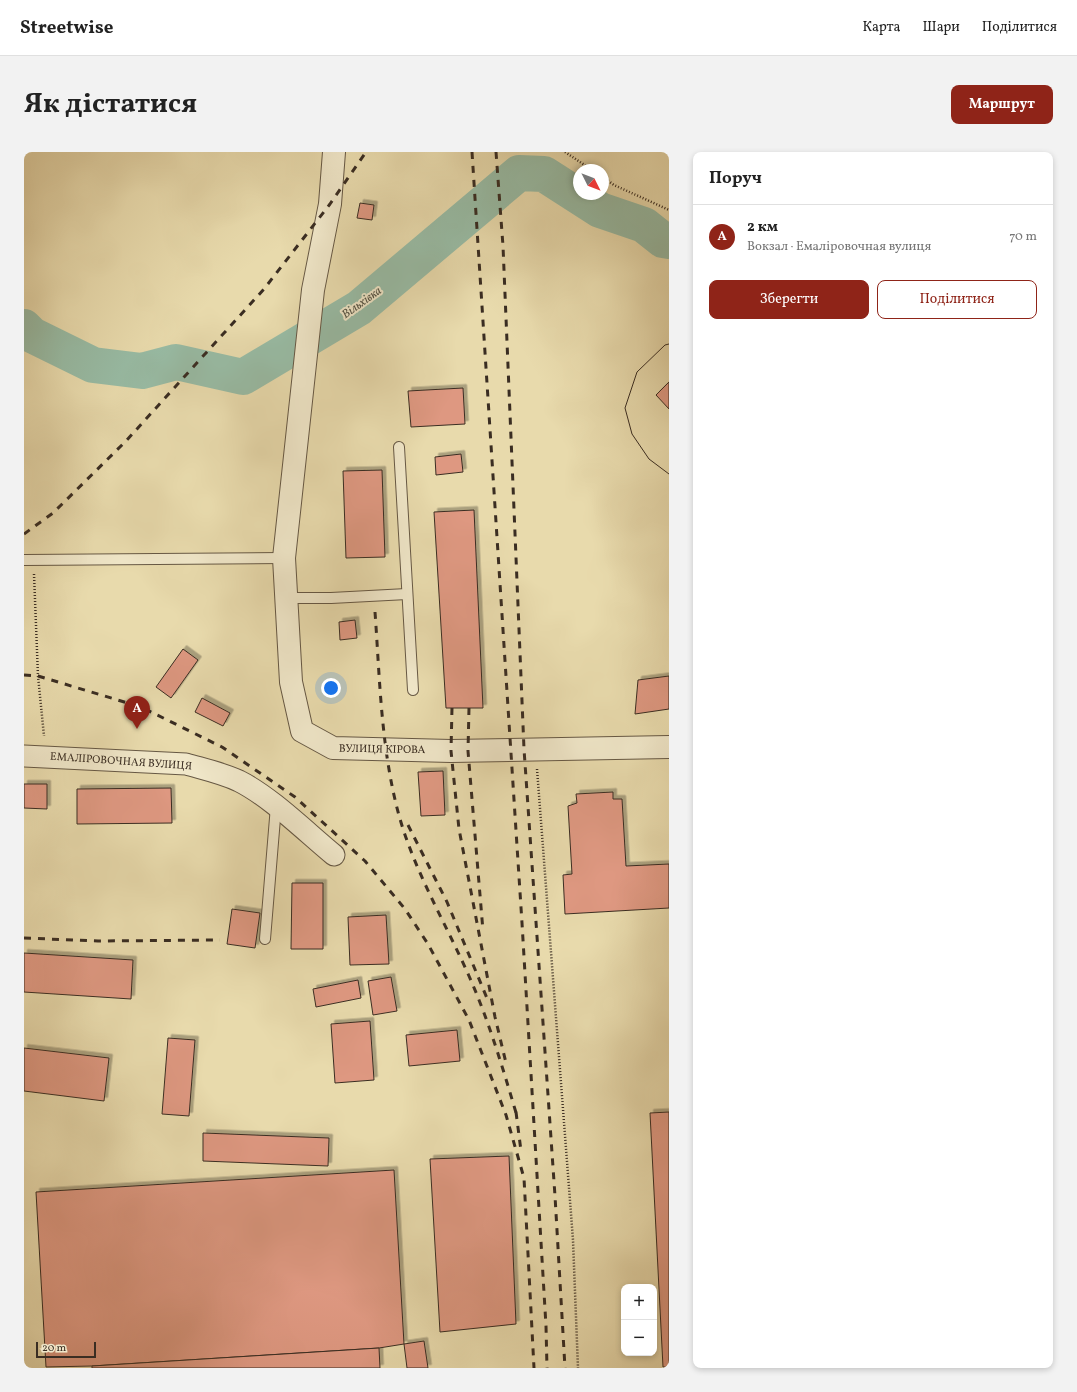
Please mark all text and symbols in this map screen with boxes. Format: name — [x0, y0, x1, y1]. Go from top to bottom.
text: Streetwise — [20, 15, 113, 41]
text: Карта — [863, 18, 901, 37]
text: Шари — [923, 18, 960, 37]
text: Поділитися — [982, 18, 1057, 37]
text: Як дістатися — [24, 85, 197, 124]
button: Маршрут — [951, 85, 1053, 124]
north arrow — [573, 164, 609, 200]
text: Поруч — [709, 167, 762, 190]
text: 2 км — [747, 217, 778, 238]
text: A — [717, 228, 727, 246]
text: 70 m — [1009, 228, 1037, 246]
text: Вокзал · Емаліровочная вулиця — [747, 238, 931, 256]
button: Зберегти — [709, 280, 869, 319]
button: Поділитися — [877, 280, 1037, 319]
water label: Вільхівка — [339, 283, 385, 323]
your location — [321, 678, 341, 698]
pin: A — [124, 696, 150, 729]
street label: ВУЛИЦЯ КІРОВА — [339, 742, 426, 758]
street label: ЕМАЛІРОВОЧНАЯ ВУЛИЦЯ — [50, 750, 192, 774]
map controls — [621, 1284, 657, 1356]
button: + — [621, 1284, 657, 1320]
button: − — [621, 1320, 657, 1356]
scale bar — [36, 1340, 96, 1359]
text: 20 m — [42, 1341, 66, 1356]

